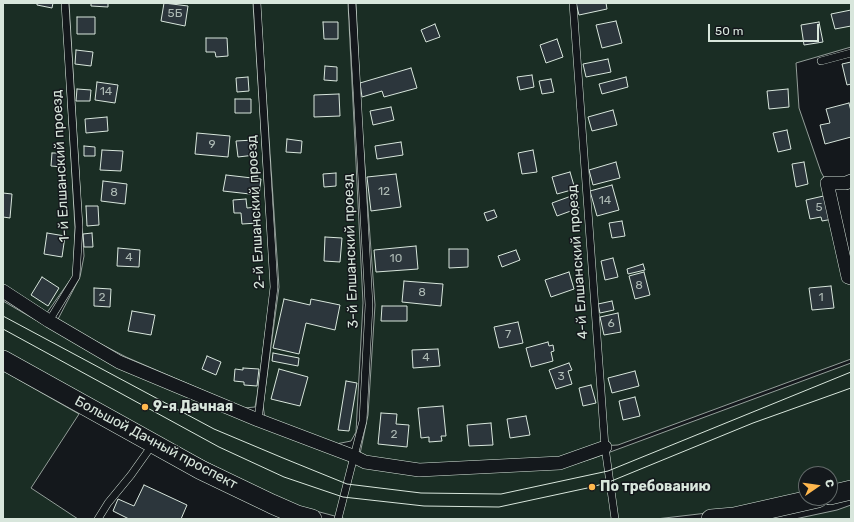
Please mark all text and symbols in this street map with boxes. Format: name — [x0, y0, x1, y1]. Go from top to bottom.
house number: 5Б — [168, 7, 182, 21]
scale bar — [710, 16, 821, 42]
text: 50 m — [715, 24, 743, 38]
house number: 14 — [100, 85, 112, 99]
street label: 1-й Елшанский проезд — [49, 89, 73, 243]
street label: 2-й Елшанский проезд — [244, 135, 268, 289]
house number: 9 — [208, 138, 216, 152]
street label: 3-й Елшанский проезд — [340, 173, 362, 329]
street label: 4-й Елшанский проезд — [564, 184, 592, 340]
house number: 12 — [378, 185, 390, 199]
house number: 8 — [110, 186, 118, 200]
house number: 14 — [599, 194, 611, 208]
house number: 5 — [815, 201, 823, 215]
house number: 4 — [125, 251, 133, 265]
house number: 10 — [390, 252, 402, 266]
house number: 8 — [635, 279, 643, 293]
house number: 8 — [418, 286, 426, 300]
house number: 2 — [98, 291, 106, 305]
house number: 1 — [818, 291, 824, 305]
house number: 6 — [607, 317, 615, 331]
house number: 7 — [505, 328, 511, 342]
house number: 4 — [422, 351, 430, 365]
house number: 3 — [557, 370, 565, 384]
street label: Большой Дачный проспект — [72, 393, 240, 493]
place label: 9-я Дачная — [153, 399, 233, 415]
marker: 9-я Дачная — [140, 402, 150, 412]
house number: 2 — [390, 428, 398, 442]
north arrow — [798, 466, 838, 506]
text: С — [822, 478, 836, 489]
place label: По требованию — [600, 479, 711, 495]
marker: По требованию — [587, 482, 597, 492]

